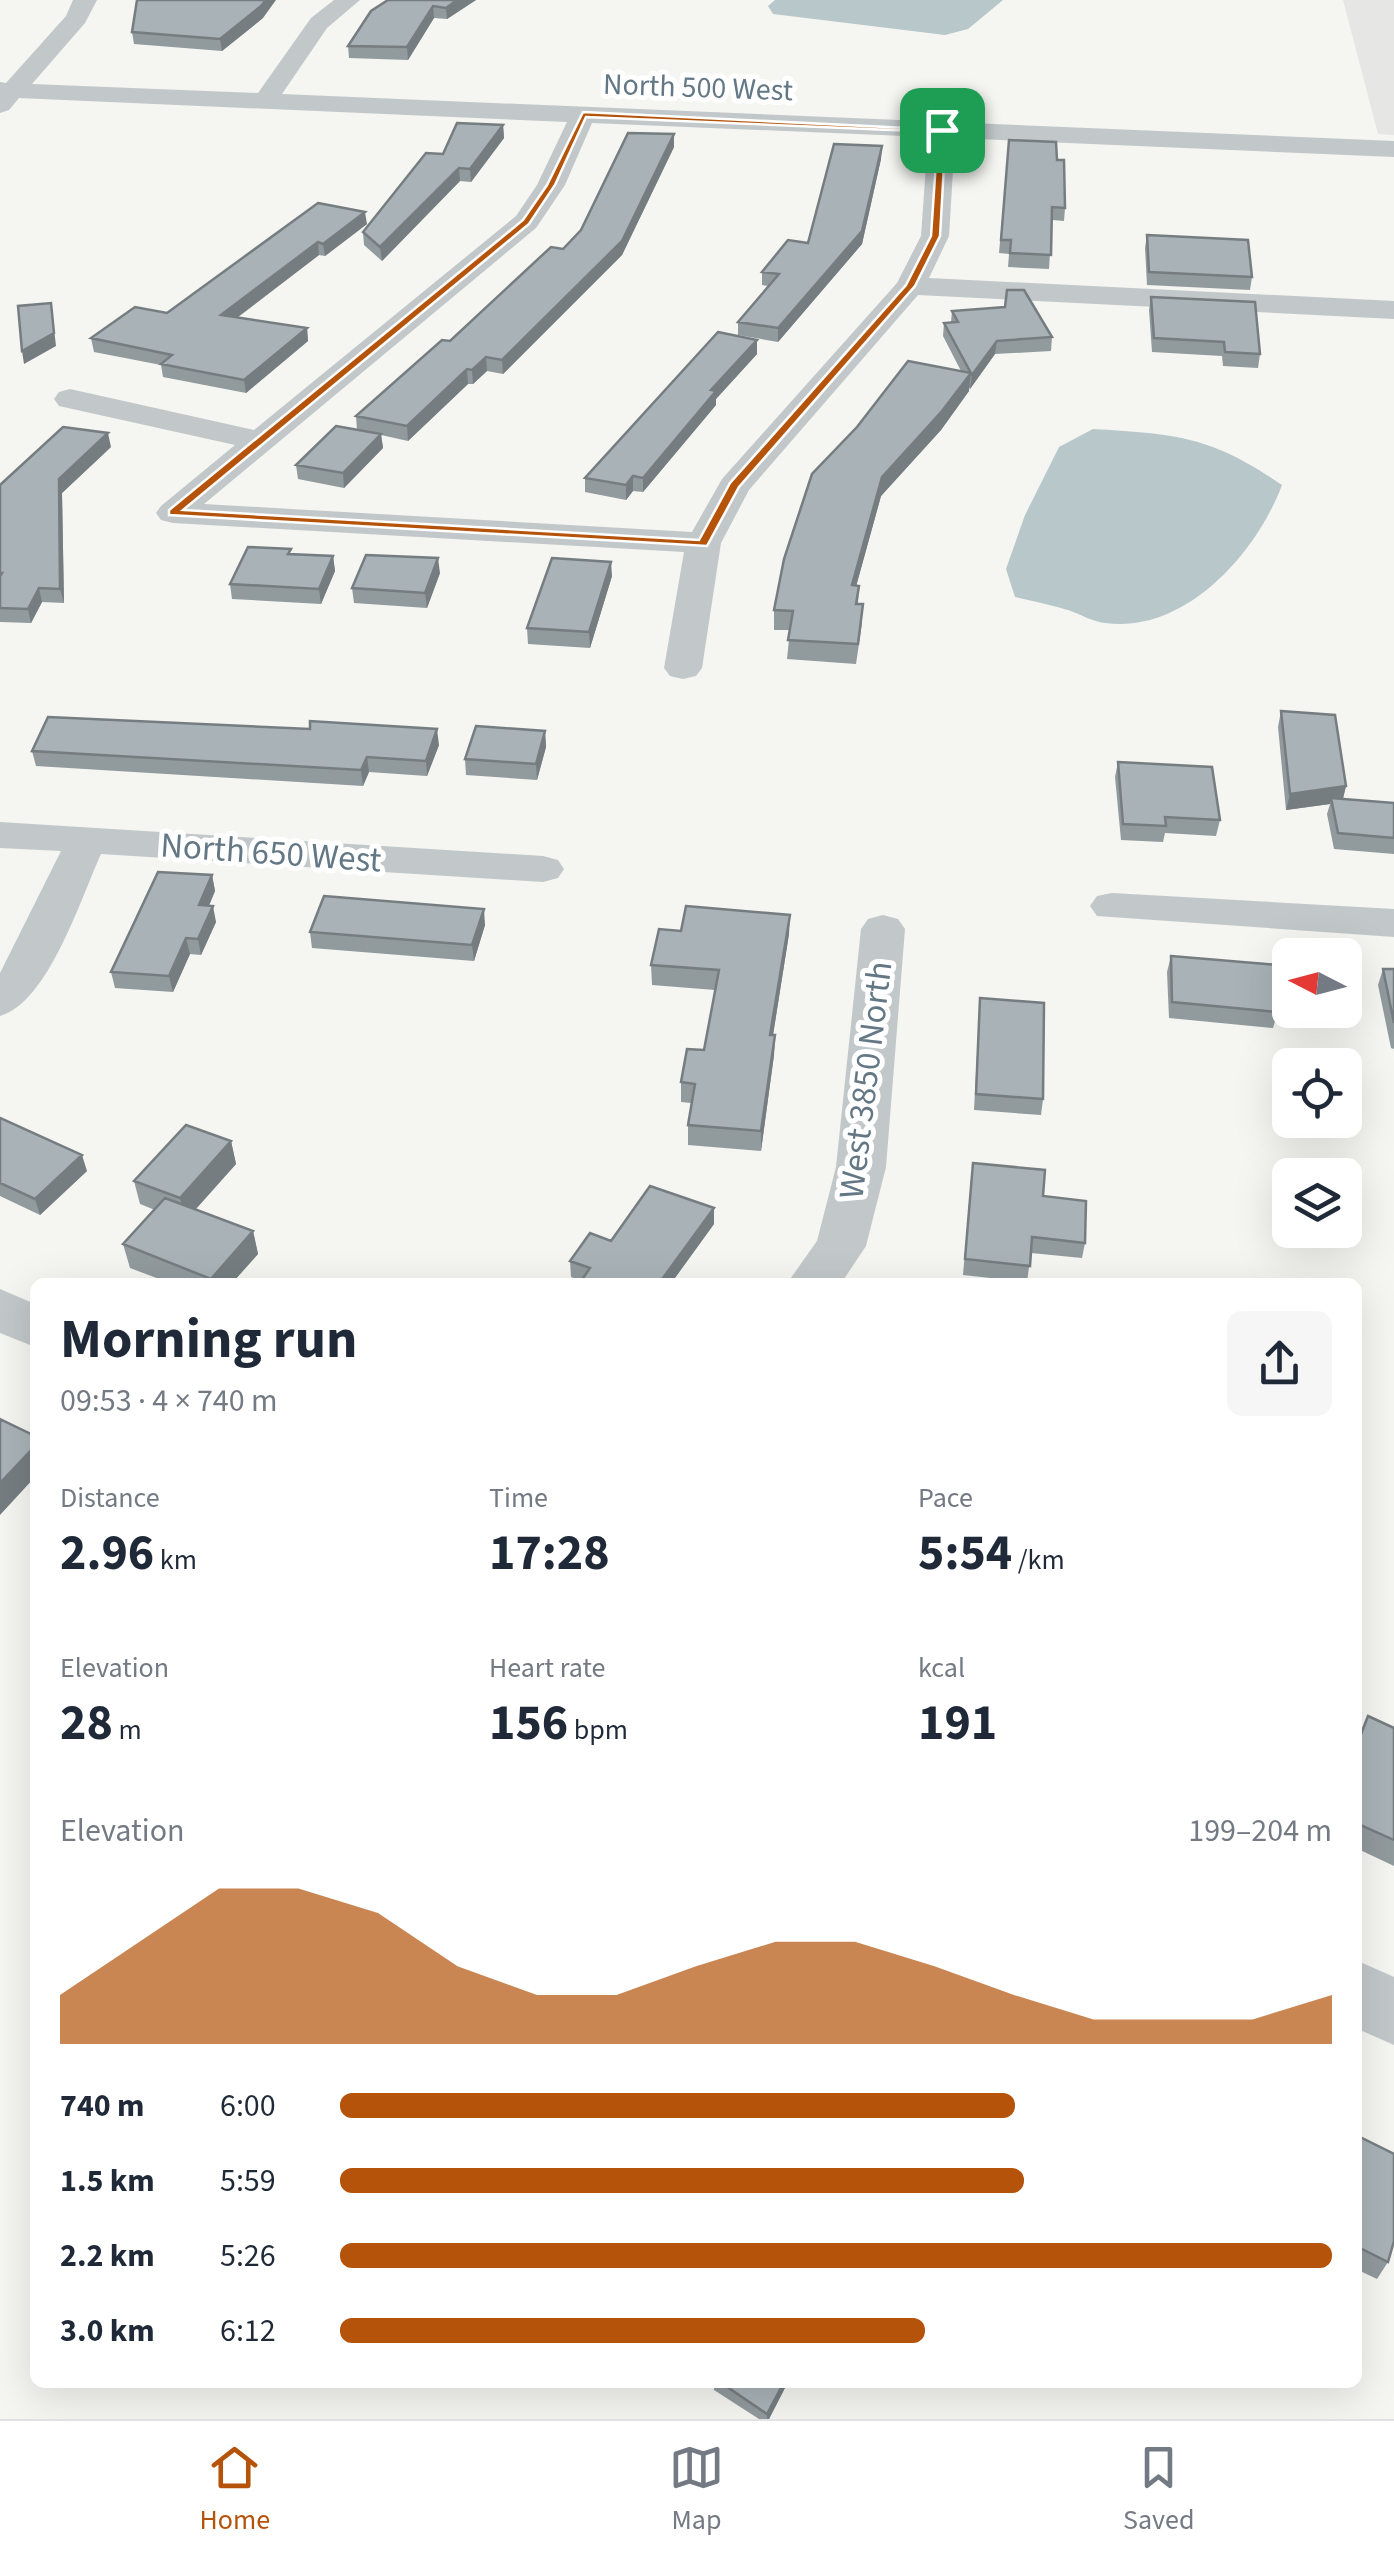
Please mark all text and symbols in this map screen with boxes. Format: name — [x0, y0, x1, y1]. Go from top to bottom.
street label: North 500 West — [602, 63, 794, 112]
pin — [900, 88, 985, 173]
icon: arrive — [915, 103, 970, 158]
street label: North 650 West — [159, 820, 383, 886]
north arrow — [1272, 938, 1362, 1028]
map controls — [1272, 938, 1362, 1248]
street label: West 3850 North — [827, 959, 905, 1202]
button: locate — [1272, 1048, 1362, 1138]
button: layers — [1272, 1158, 1362, 1248]
text: Morning run — [60, 1301, 357, 1379]
button: share — [1227, 1311, 1332, 1416]
text: 09:53 · 4 × 740 m — [60, 1378, 278, 1424]
text: Distance — [60, 1478, 160, 1518]
text: Time — [489, 1478, 548, 1518]
text: Pace — [918, 1478, 973, 1518]
text: 2.96 — [60, 1518, 154, 1589]
text: 17:28 — [489, 1518, 610, 1589]
text: 5:54 — [918, 1518, 1012, 1589]
text: km — [154, 1540, 197, 1580]
text: /km — [1012, 1540, 1065, 1580]
text: Elevation — [60, 1648, 169, 1688]
text: Heart rate — [489, 1648, 605, 1688]
text: kcal — [918, 1648, 965, 1688]
text: 28 — [60, 1688, 113, 1759]
text: 156 — [489, 1688, 568, 1759]
text: 191 — [918, 1688, 997, 1759]
text: m — [113, 1710, 142, 1750]
text: bpm — [568, 1710, 628, 1750]
text: Elevation — [60, 1808, 185, 1854]
text: 199–204 m — [1188, 1808, 1332, 1854]
text: 740 m — [60, 2083, 145, 2129]
text: 6:00 — [220, 2083, 276, 2129]
text: 1.5 km — [60, 2158, 155, 2204]
text: 5:59 — [220, 2158, 276, 2204]
text: 2.2 km — [60, 2233, 155, 2279]
text: 5:26 — [220, 2233, 276, 2279]
text: 3.0 km — [60, 2308, 155, 2354]
text: 6:12 — [220, 2308, 276, 2354]
tab: Home — [199, 2440, 270, 2540]
tab: Map — [669, 2440, 724, 2540]
tab: Saved — [1123, 2440, 1194, 2540]

